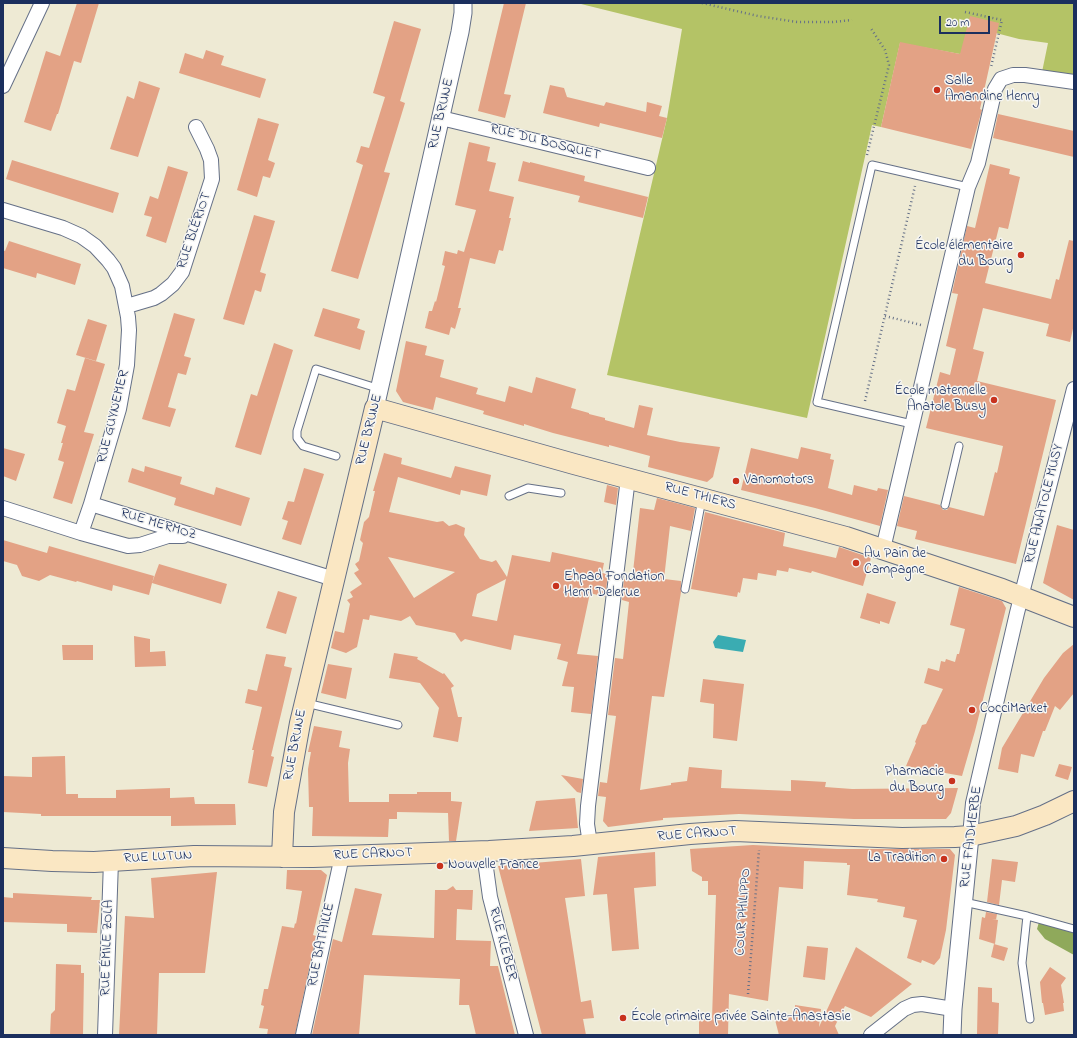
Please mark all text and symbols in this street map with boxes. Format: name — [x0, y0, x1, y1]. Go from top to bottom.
scale bar — [941, 8, 992, 34]
text: 20 m — [946, 14, 969, 32]
place label: Salle Amandine Henry — [945, 74, 1039, 106]
street label: RUE BRUNE — [426, 77, 458, 151]
marker: Salle Amandine Henry — [932, 85, 942, 95]
street label: RUE DU BOSQUET — [488, 121, 602, 165]
street label: RUE BLÉRIOT — [174, 190, 216, 272]
place label: École élémentaire du Bourg — [915, 239, 1013, 272]
marker: École élémentaire du Bourg — [1016, 250, 1026, 260]
street label: RUE GUYNEMER — [94, 369, 134, 465]
place label: École maternelle Anatole Busy — [894, 384, 986, 416]
street label: RUE BRUNE — [353, 393, 387, 467]
marker: École maternelle Anatole Busy — [989, 395, 999, 405]
street label: RUE ANATOLE MUSY — [1022, 443, 1068, 565]
place label: Vanomotors — [744, 473, 814, 489]
marker: Vanomotors — [731, 476, 741, 486]
street label: RUE THIERS — [662, 479, 738, 515]
street label: RUE MERMOZ — [118, 506, 198, 544]
place label: Au Pain de Campagne — [864, 547, 926, 580]
marker: Au Pain de Campagne — [851, 558, 861, 568]
place label: Ehpad Fondation Henri Delerue — [564, 570, 665, 602]
marker: Ehpad Fondation Henri Delerue — [551, 581, 561, 591]
place label: CocciMarket — [980, 702, 1047, 718]
marker: CocciMarket — [967, 705, 977, 715]
street label: RUE BRUNE — [281, 708, 311, 782]
place label: Pharmacie du Bourg — [885, 765, 944, 798]
marker: Pharmacie du Bourg — [947, 776, 957, 786]
street label: RUE FAIDHERBE — [957, 785, 987, 889]
street label: RUE CARNOT — [657, 824, 737, 846]
street label: RUE CARNOT — [333, 845, 413, 865]
street label: RUE LUTUN — [123, 848, 193, 868]
place label: La Tradition — [868, 851, 936, 867]
marker: La Tradition — [939, 854, 949, 864]
place label: Nouvelle France — [448, 858, 539, 874]
marker: Nouvelle France — [435, 861, 445, 871]
street label: COUR PHILIPPO — [733, 868, 755, 956]
street label: RUE ÉMILE ZOLA — [98, 900, 118, 996]
street label: RUE BATAILLE — [305, 901, 339, 989]
street label: RUE KLEBER — [484, 906, 520, 982]
place label: École primaire privée Sainte-Anastasie — [631, 1010, 851, 1026]
marker: École primaire privée Sainte-Anastasie — [618, 1013, 628, 1023]

